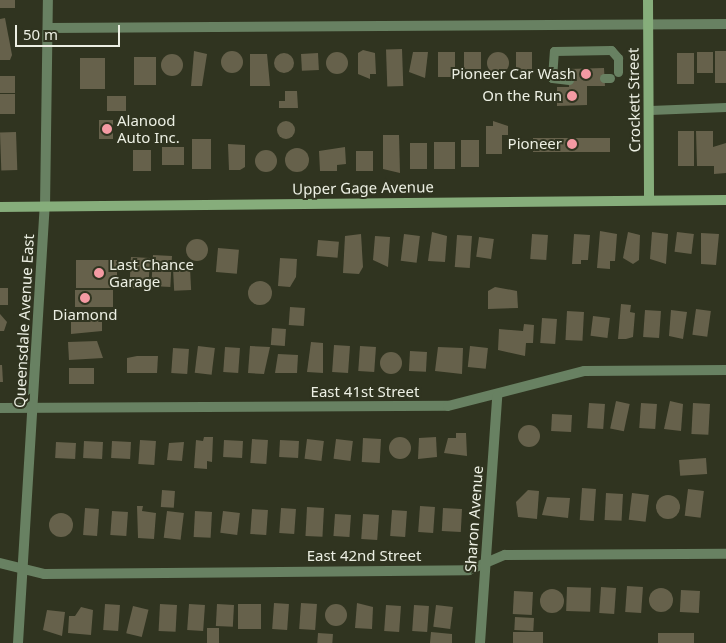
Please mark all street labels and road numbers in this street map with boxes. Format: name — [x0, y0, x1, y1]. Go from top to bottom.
street label: Crockett Street — [624, 47, 644, 153]
street label: Upper Gage Avenue — [292, 178, 434, 198]
street label: Queensdale Avenue East — [10, 234, 38, 408]
street label: East 41st Street — [311, 383, 419, 401]
street label: Sharon Avenue — [461, 465, 487, 573]
street label: East 42nd Street — [307, 547, 421, 565]

